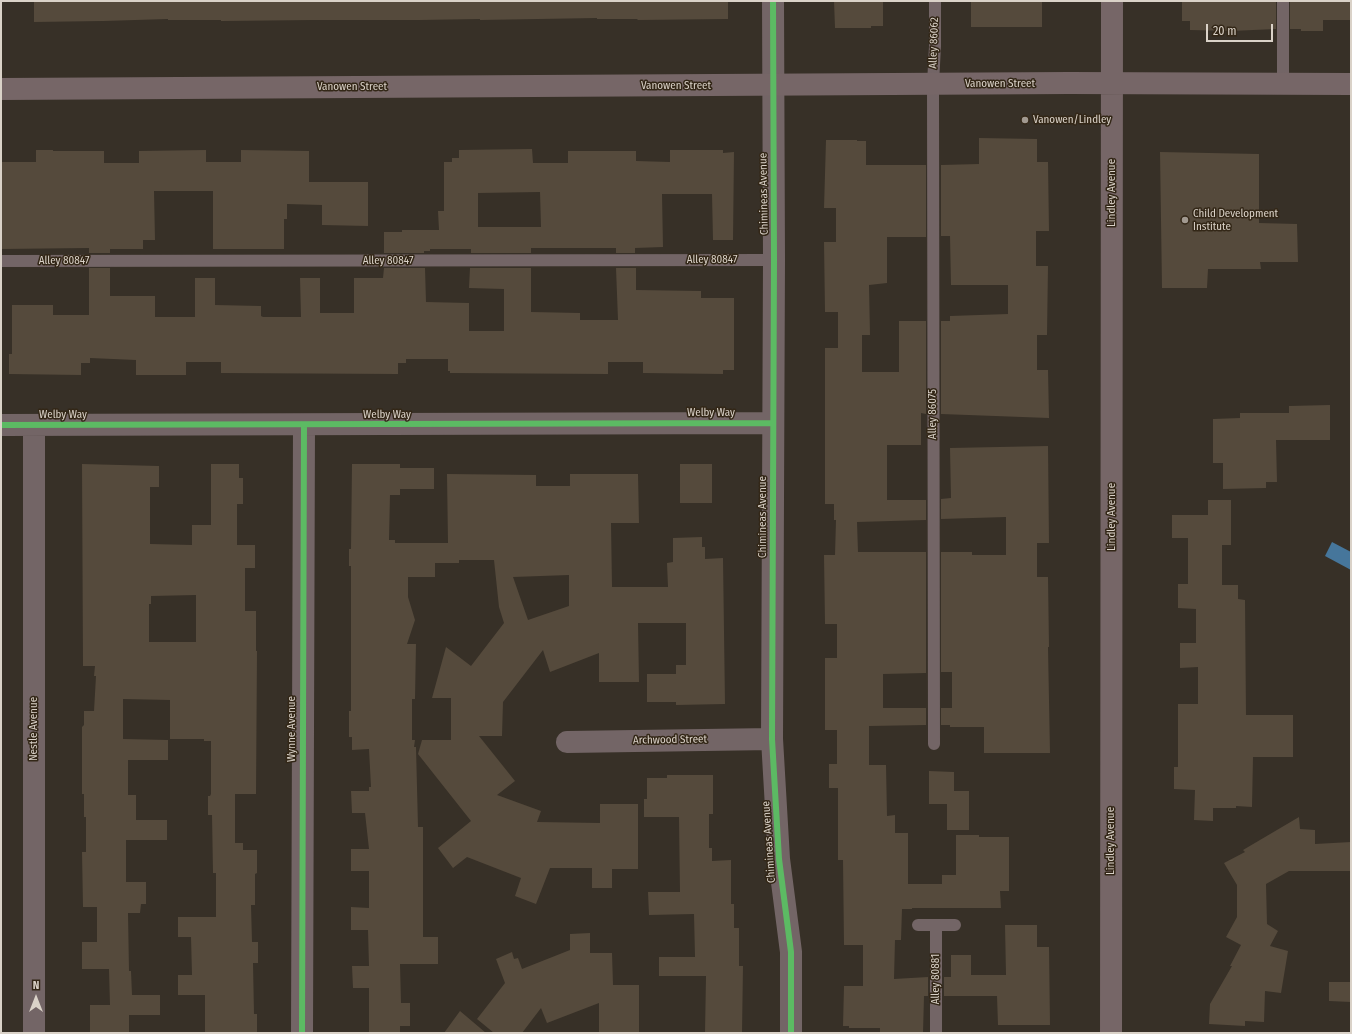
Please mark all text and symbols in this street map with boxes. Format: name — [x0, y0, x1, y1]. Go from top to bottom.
scale bar — [1208, 16, 1275, 42]
street label: Alley 86062 — [927, 17, 941, 69]
text: 20 m — [1213, 24, 1237, 38]
street label: Vanowen Street — [965, 77, 1035, 91]
street label: Vanowen Street — [641, 79, 711, 93]
street label: Vanowen Street — [317, 80, 387, 94]
place label: Vanowen/Lindley — [1033, 113, 1111, 127]
marker: Vanowen/Lindley — [1020, 115, 1030, 125]
street label: Chimineas Avenue — [757, 153, 771, 235]
street label: Lindley Avenue — [1105, 159, 1119, 227]
place label: Child Development Institute — [1193, 207, 1278, 233]
marker: Child Development Institute — [1180, 215, 1190, 225]
street label: Alley 80847 — [687, 253, 737, 267]
street label: Alley 80847 — [39, 254, 89, 268]
street label: Alley 80847 — [363, 254, 413, 268]
street label: Alley 86075 — [926, 389, 940, 439]
street label: Welby Way — [687, 406, 735, 420]
street label: Welby Way — [39, 408, 87, 422]
street label: Welby Way — [363, 408, 411, 422]
street label: Chimineas Avenue — [756, 476, 770, 558]
street label: Lindley Avenue — [1105, 483, 1119, 551]
street label: Wynne Avenue — [285, 696, 299, 762]
street label: Nestle Avenue — [27, 697, 41, 761]
street label: Archwood Street — [633, 733, 707, 747]
street label: Chimineas Avenue — [760, 801, 778, 883]
street label: Lindley Avenue — [1104, 807, 1118, 875]
street label: Alley 80881 — [929, 954, 943, 1004]
north arrow — [16, 978, 56, 1018]
text: N — [33, 979, 39, 992]

